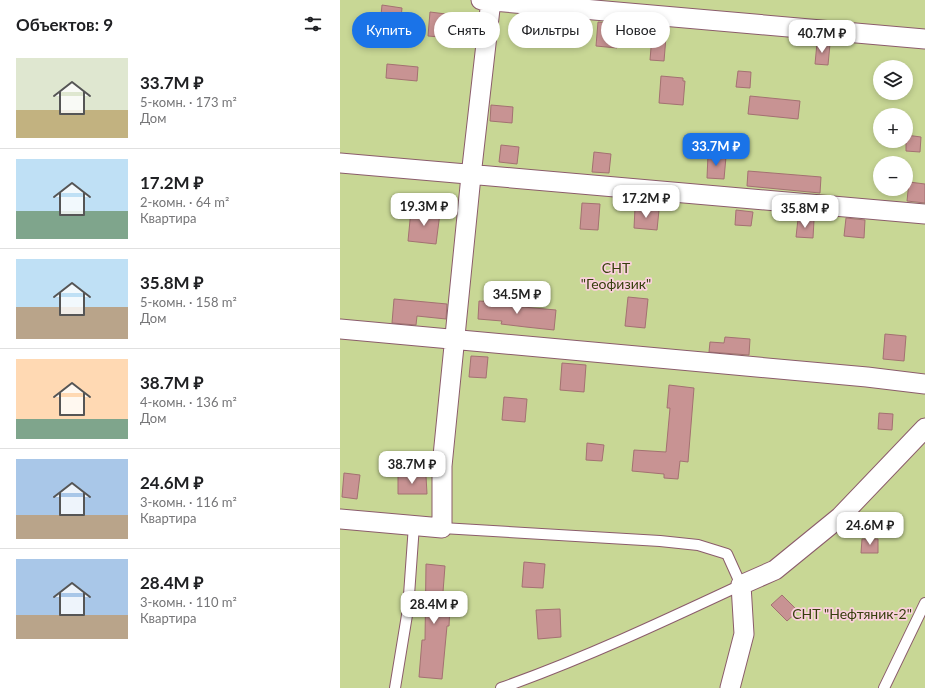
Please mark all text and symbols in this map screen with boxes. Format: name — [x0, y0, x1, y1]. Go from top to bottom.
chip: Купить — [352, 12, 426, 48]
chip: Снять — [434, 12, 500, 48]
chip: Фильтры — [508, 12, 593, 48]
chip: Новое — [601, 12, 670, 48]
icon: filters — [302, 13, 324, 35]
text: Объектов: 9 — [16, 14, 113, 35]
pin: 40.7M ₽ — [785, 20, 859, 54]
text: 40.7M ₽ — [798, 25, 846, 41]
map controls — [873, 60, 913, 196]
button: layers — [873, 60, 913, 100]
text: 33.7M ₽ — [140, 72, 204, 93]
icon: home — [48, 74, 96, 122]
text: 5-комн. · 173 m² — [140, 94, 237, 110]
button: + — [873, 108, 913, 148]
text: Дом — [140, 110, 166, 126]
pin: 33.7M ₽ — [679, 133, 753, 167]
text: 33.7M ₽ — [692, 138, 740, 154]
button: − — [873, 156, 913, 196]
text: 17.2M ₽ — [140, 172, 204, 193]
icon: home — [48, 175, 96, 223]
pin: 17.2M ₽ — [609, 185, 683, 219]
text: 17.2M ₽ — [622, 190, 670, 206]
pin: 19.3M ₽ — [387, 193, 461, 227]
text: 2-комн. · 64 m² — [140, 194, 229, 210]
pin: 35.8M ₽ — [768, 195, 842, 229]
text: 19.3M ₽ — [400, 198, 448, 214]
text: 35.8M ₽ — [781, 200, 829, 216]
text: Квартира — [140, 210, 196, 226]
park label: СНТ "Геофизик" — [581, 259, 651, 292]
text: 35.8M ₽ — [140, 272, 204, 293]
icon: home — [48, 275, 96, 323]
pin: 34.5M ₽ — [480, 281, 554, 315]
text: 34.5M ₽ — [493, 286, 541, 302]
text: 5-комн. · 158 m² — [140, 294, 237, 310]
text: Дом — [140, 310, 166, 326]
text: 38.7M ₽ — [140, 372, 204, 393]
icon: home — [48, 375, 96, 423]
text: 4-комн. · 136 m² — [140, 394, 237, 410]
text: Дом — [140, 410, 166, 426]
pin: 38.7M ₽ — [375, 451, 449, 485]
text: 38.7M ₽ — [388, 456, 436, 472]
text: 24.6M ₽ — [140, 472, 204, 493]
icon: home — [48, 475, 96, 523]
text: 3-комн. · 116 m² — [140, 494, 237, 510]
text: Квартира — [140, 510, 196, 526]
pin: 24.6M ₽ — [833, 512, 907, 546]
text: 24.6M ₽ — [846, 517, 894, 533]
text: 28.4M ₽ — [140, 572, 204, 593]
icon: home — [48, 575, 96, 623]
pin: 28.4M ₽ — [397, 591, 471, 625]
text: 3-комн. · 110 m² — [140, 594, 237, 610]
text: 28.4M ₽ — [410, 596, 458, 612]
park label: СНТ "Нефтяник-2" — [792, 605, 912, 622]
text: Квартира — [140, 610, 196, 626]

